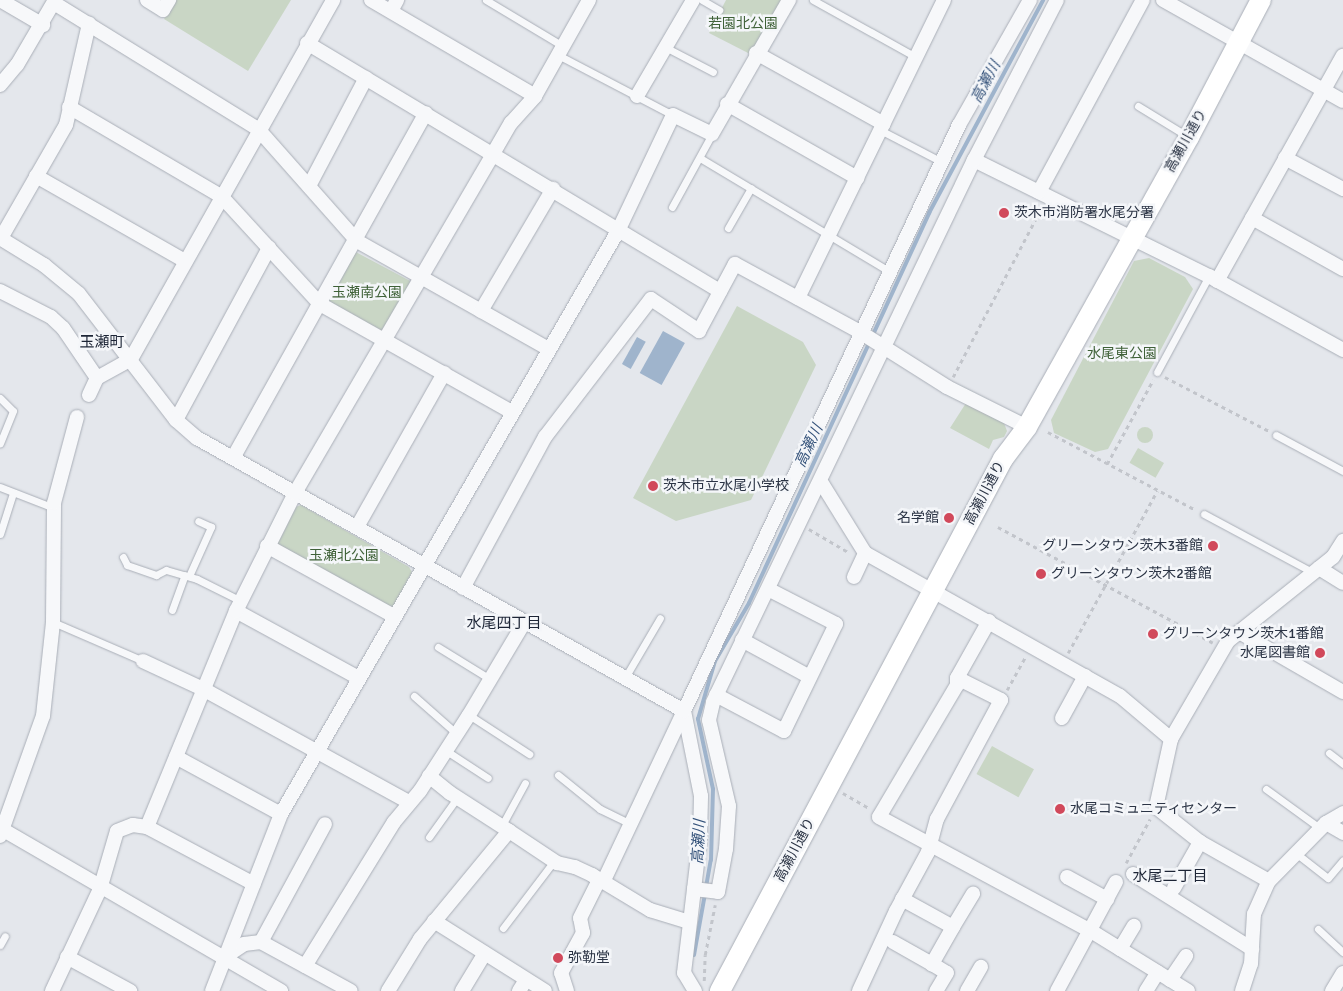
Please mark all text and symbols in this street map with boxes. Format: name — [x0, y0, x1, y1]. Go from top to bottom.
park label: 若園北公園 — [708, 16, 778, 32]
water label: 高瀬川 — [967, 58, 1005, 106]
street label: 高瀬川通り — [1162, 106, 1210, 176]
place label: 茨木市消防署水尾分署 — [1014, 205, 1154, 221]
marker: 茨木市消防署水尾分署 — [998, 207, 1010, 219]
park label: 玉瀬南公園 — [332, 285, 402, 301]
district label: 玉瀬町 — [80, 334, 124, 352]
park label: 水尾東公園 — [1087, 346, 1157, 362]
water label: 高瀬川 — [791, 422, 827, 470]
street label: 高瀬川通り — [961, 458, 1009, 528]
place label: 茨木市立水尾小学校 — [663, 478, 789, 494]
marker: 茨木市立水尾小学校 — [647, 480, 659, 492]
place label: 名学館 — [897, 510, 939, 526]
marker: 名学館 — [943, 512, 955, 524]
place label: グリーンタウン茨木3番館 — [1041, 538, 1203, 554]
marker: グリーンタウン茨木3番館 — [1207, 540, 1219, 552]
park label: 玉瀬北公園 — [309, 548, 379, 564]
place label: グリーンタウン茨木2番館 — [1051, 566, 1213, 582]
marker: グリーンタウン茨木2番館 — [1035, 568, 1047, 580]
district label: 水尾四丁目 — [467, 615, 541, 633]
place label: グリーンタウン茨木1番館 — [1163, 626, 1325, 642]
marker: グリーンタウン茨木1番館 — [1147, 628, 1159, 640]
place label: 水尾図書館 — [1240, 645, 1310, 661]
marker: 水尾図書館 — [1314, 647, 1326, 659]
place label: 水尾コミュニティセンター — [1070, 801, 1238, 817]
marker: 水尾コミュニティセンター — [1054, 803, 1066, 815]
street label: 高瀬川通り — [771, 815, 819, 885]
water label: 高瀬川 — [689, 819, 709, 865]
district label: 水尾二丁目 — [1133, 868, 1207, 886]
place label: 弥勒堂 — [568, 950, 610, 966]
marker: 弥勒堂 — [552, 952, 564, 964]

